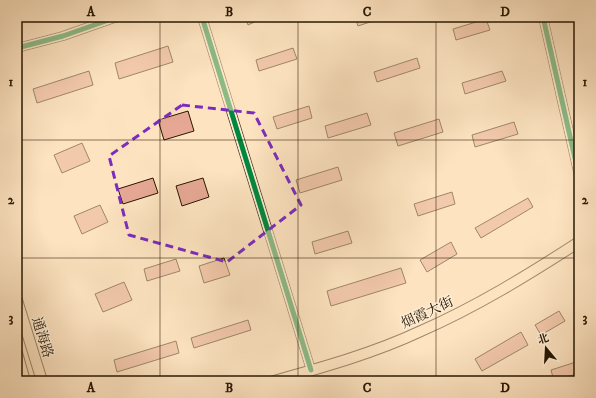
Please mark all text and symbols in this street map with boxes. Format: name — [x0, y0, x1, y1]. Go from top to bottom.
text: A — [86, 4, 96, 20]
text: B — [225, 4, 233, 20]
text: C — [363, 4, 372, 20]
text: D — [500, 4, 510, 20]
text: 1 — [9, 74, 14, 90]
text: 1 — [583, 74, 588, 90]
text: 2 — [8, 192, 15, 208]
text: 2 — [582, 192, 589, 208]
street label: 烟霞大街 — [398, 293, 457, 333]
text: 3 — [9, 310, 14, 326]
text: 3 — [583, 310, 588, 326]
street label: 通海路 — [27, 315, 57, 360]
north arrow — [526, 328, 566, 368]
text: 北 — [536, 331, 551, 348]
text: A — [86, 380, 96, 396]
text: B — [225, 380, 233, 396]
text: C — [363, 380, 372, 396]
text: D — [500, 380, 510, 396]

